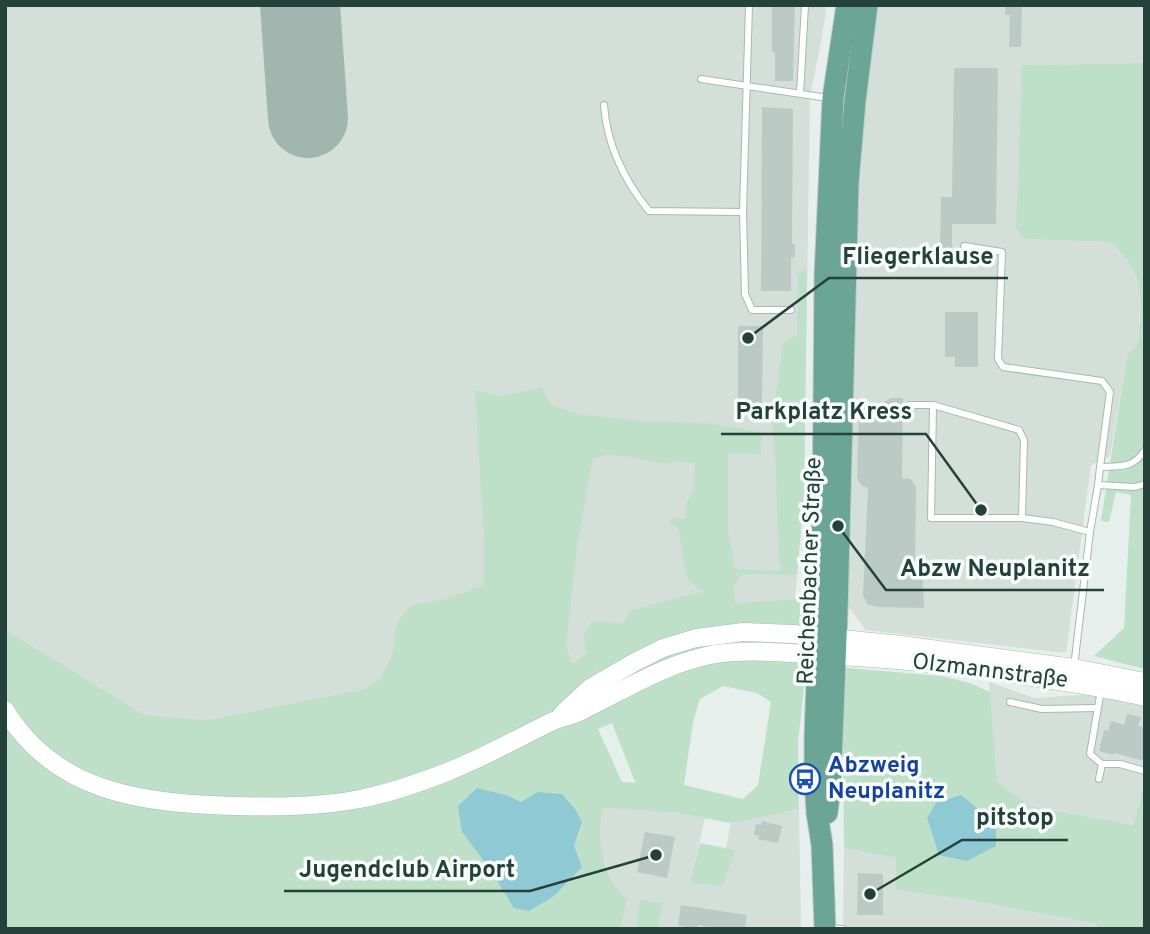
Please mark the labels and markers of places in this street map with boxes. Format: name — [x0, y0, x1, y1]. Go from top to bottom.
callout: Fliegerklause — [829, 233, 1008, 278]
callout: Parkplatz Kress — [721, 389, 926, 434]
callout: Abzw Neuplanitz — [886, 545, 1104, 590]
place label: Abzweig Neuplanitz — [828, 752, 945, 807]
bus stop icon: Abzweig Neuplanitz — [788, 762, 822, 796]
callout: pitstop — [962, 795, 1068, 840]
callout: Jugendclub Airport — [284, 846, 530, 891]

